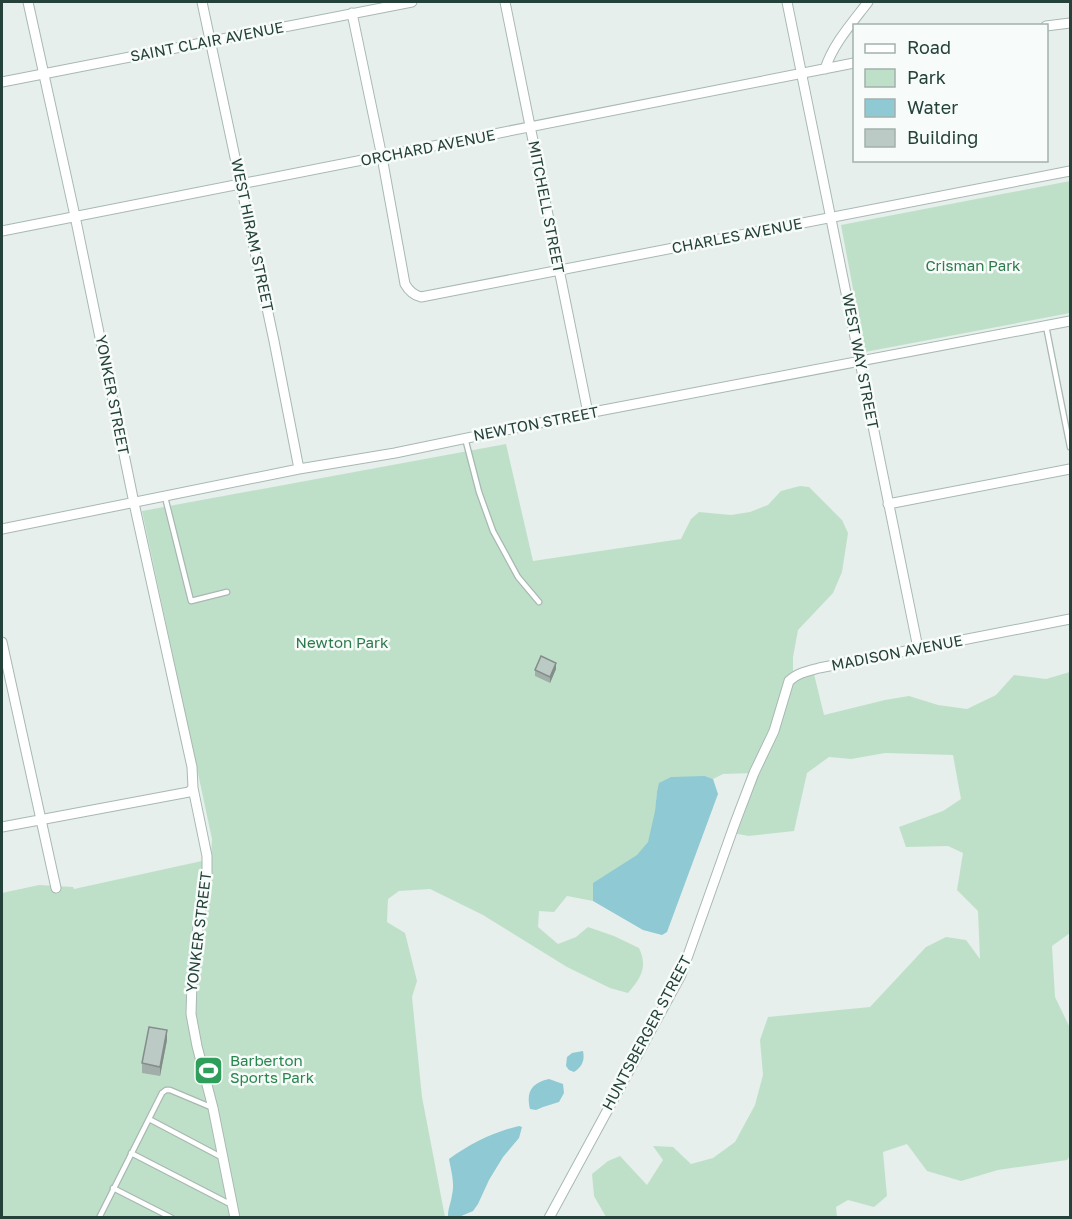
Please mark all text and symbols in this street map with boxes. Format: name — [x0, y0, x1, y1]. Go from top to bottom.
street label: SAINT CLAIR AVENUE — [129, 17, 285, 65]
legend — [853, 24, 1048, 162]
text: Road — [907, 36, 951, 58]
text: Park — [907, 66, 946, 88]
text: Water — [907, 96, 958, 118]
street label: ORCHARD AVENUE — [359, 125, 497, 169]
text: Building — [907, 126, 978, 148]
street label: MITCHELL STREET — [525, 139, 569, 275]
street label: WEST HIRAM STREET — [228, 157, 278, 313]
street label: CHARLES AVENUE — [670, 214, 803, 256]
park label: Crisman Park — [925, 256, 1021, 274]
street label: WEST WAY STREET — [839, 291, 883, 430]
street label: YONKER STREET — [93, 333, 133, 456]
street label: NEWTON STREET — [472, 402, 600, 444]
street label: MADISON AVENUE — [830, 630, 964, 674]
park label: Newton Park — [296, 633, 389, 651]
street label: YONKER STREET — [182, 870, 214, 993]
street label: HUNTSBERGER STREET — [598, 952, 695, 1113]
place label: Barberton Sports Park — [230, 1051, 315, 1086]
sports icon: Barberton Sports Park — [193, 1054, 225, 1086]

